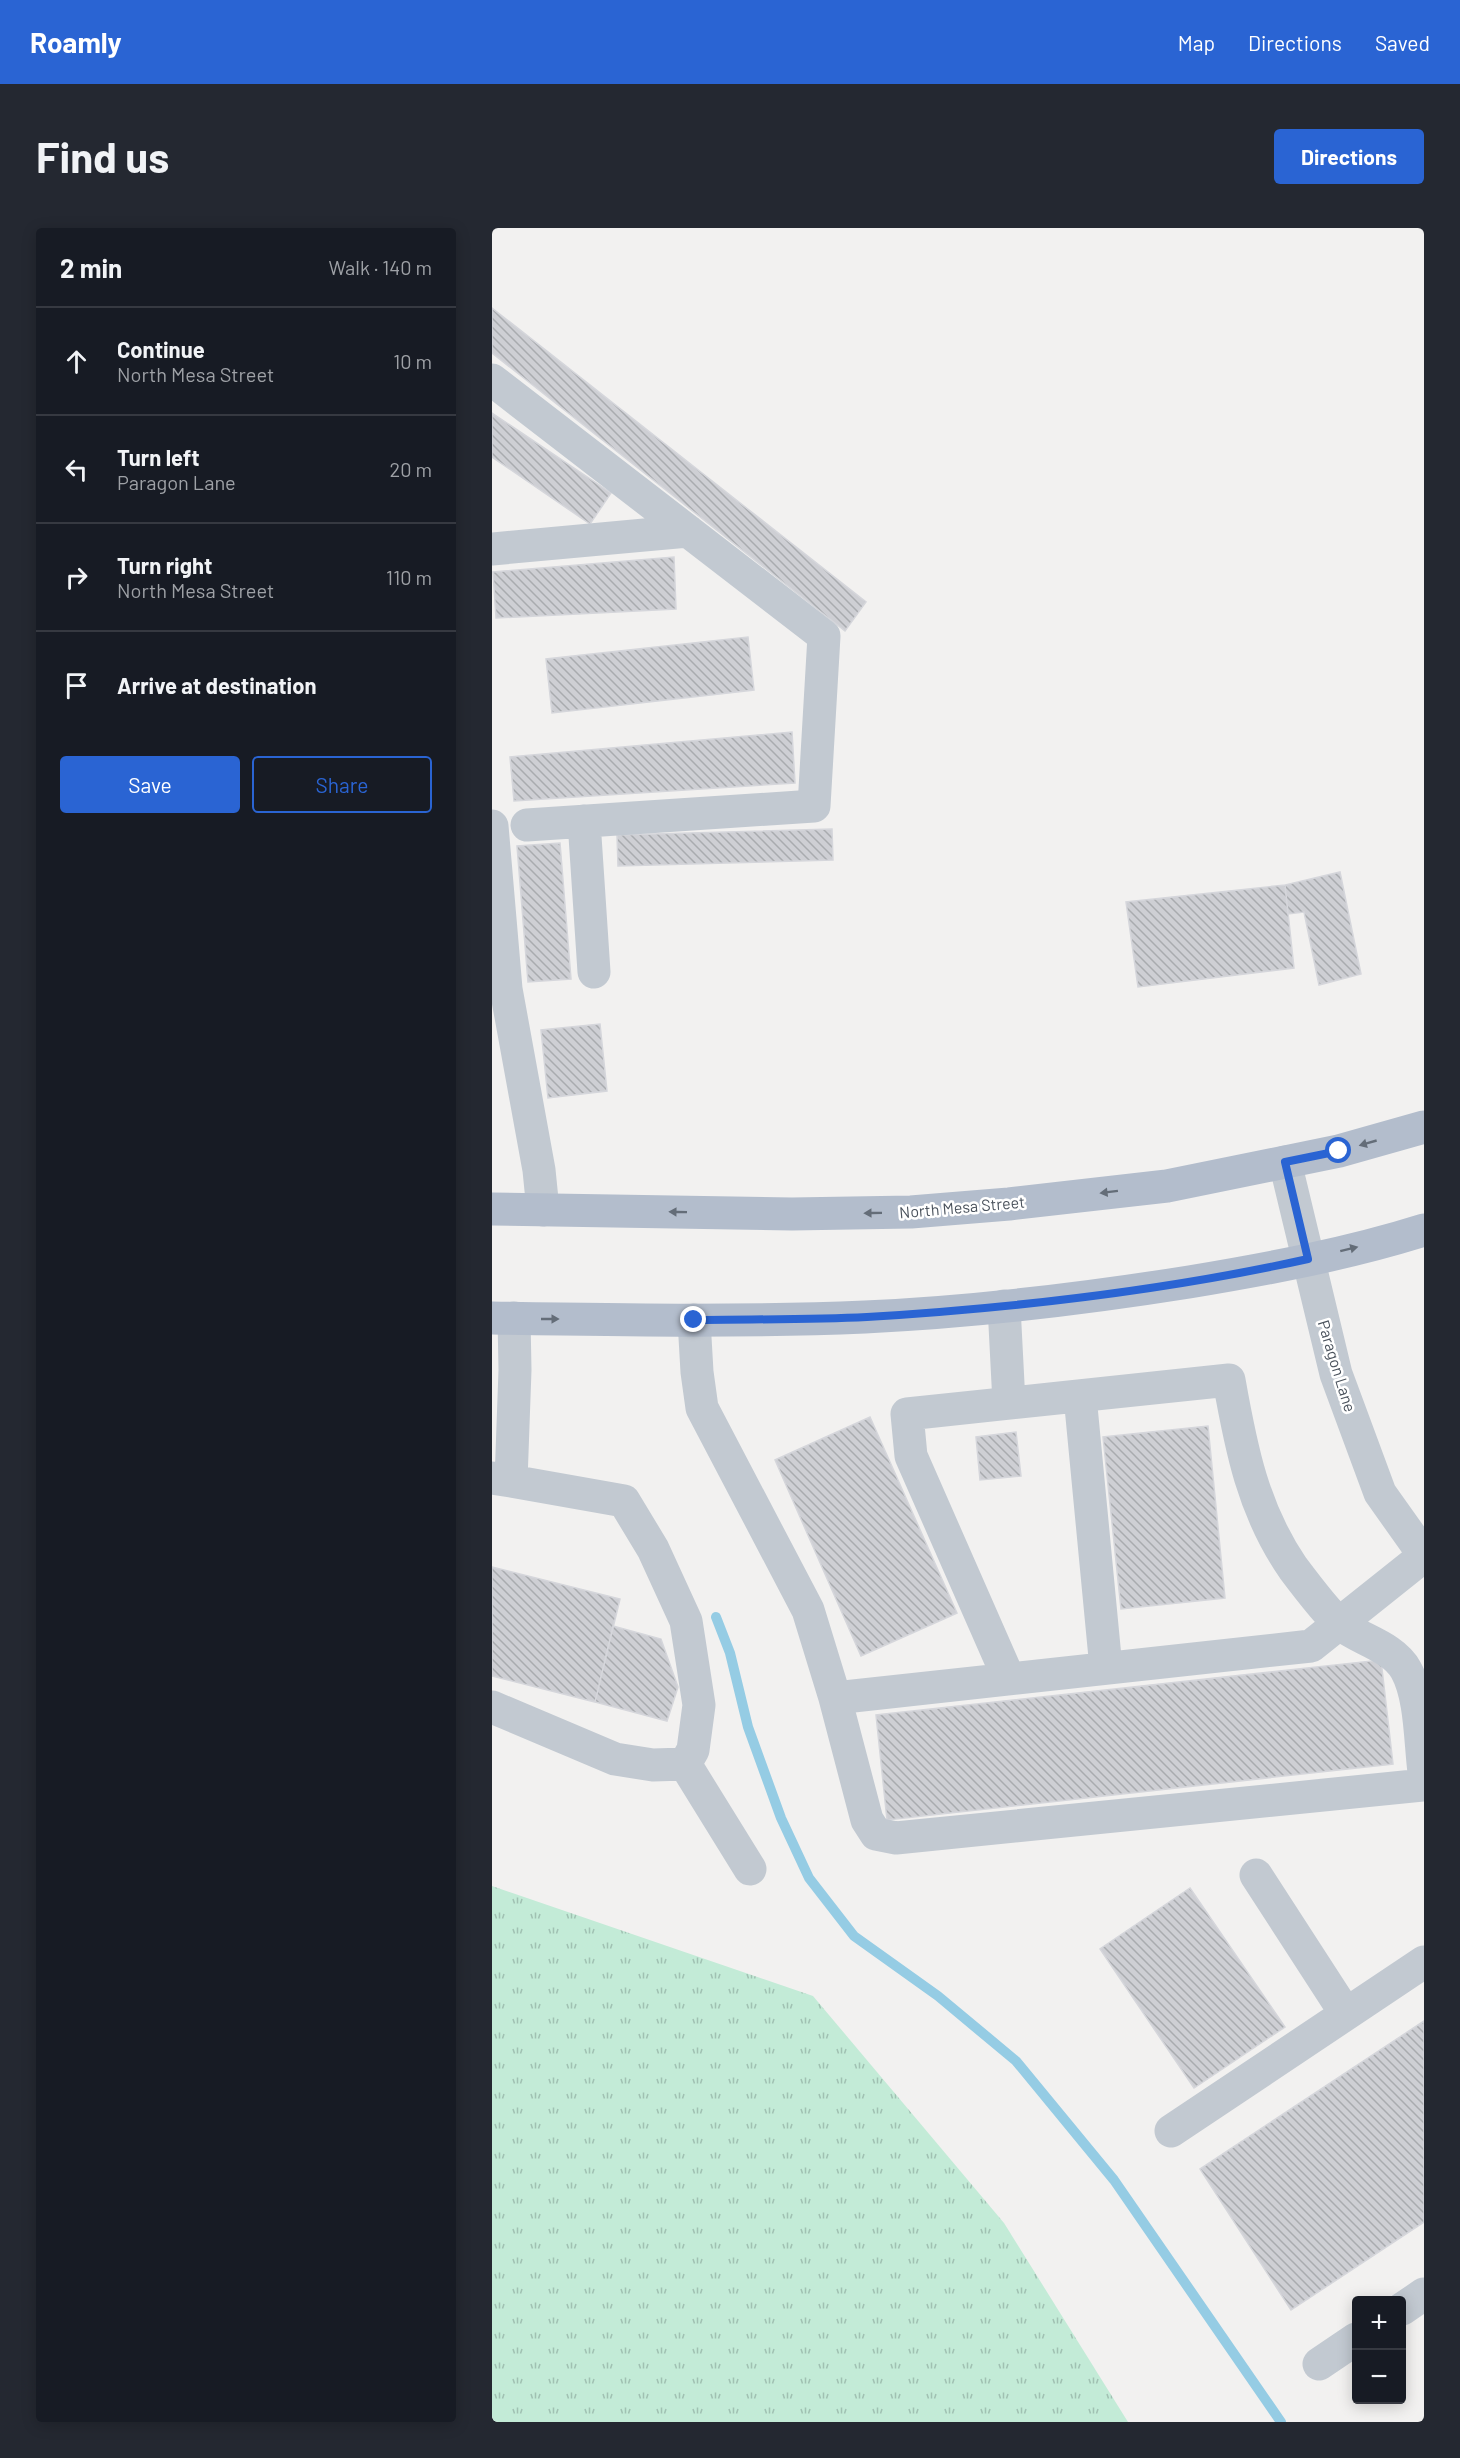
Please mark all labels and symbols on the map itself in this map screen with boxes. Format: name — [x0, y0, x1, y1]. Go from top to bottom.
route start — [1325, 1137, 1351, 1163]
one-way arrow — [1359, 1138, 1377, 1148]
one-way arrow — [1099, 1188, 1118, 1197]
street label: North Mesa Street — [898, 1192, 1025, 1221]
one-way arrow — [668, 1207, 687, 1217]
one-way arrow — [863, 1208, 882, 1217]
one-way arrow — [1340, 1243, 1358, 1253]
route end — [680, 1306, 706, 1332]
one-way arrow — [541, 1314, 560, 1323]
street label: Paragon Lane — [1315, 1318, 1360, 1414]

